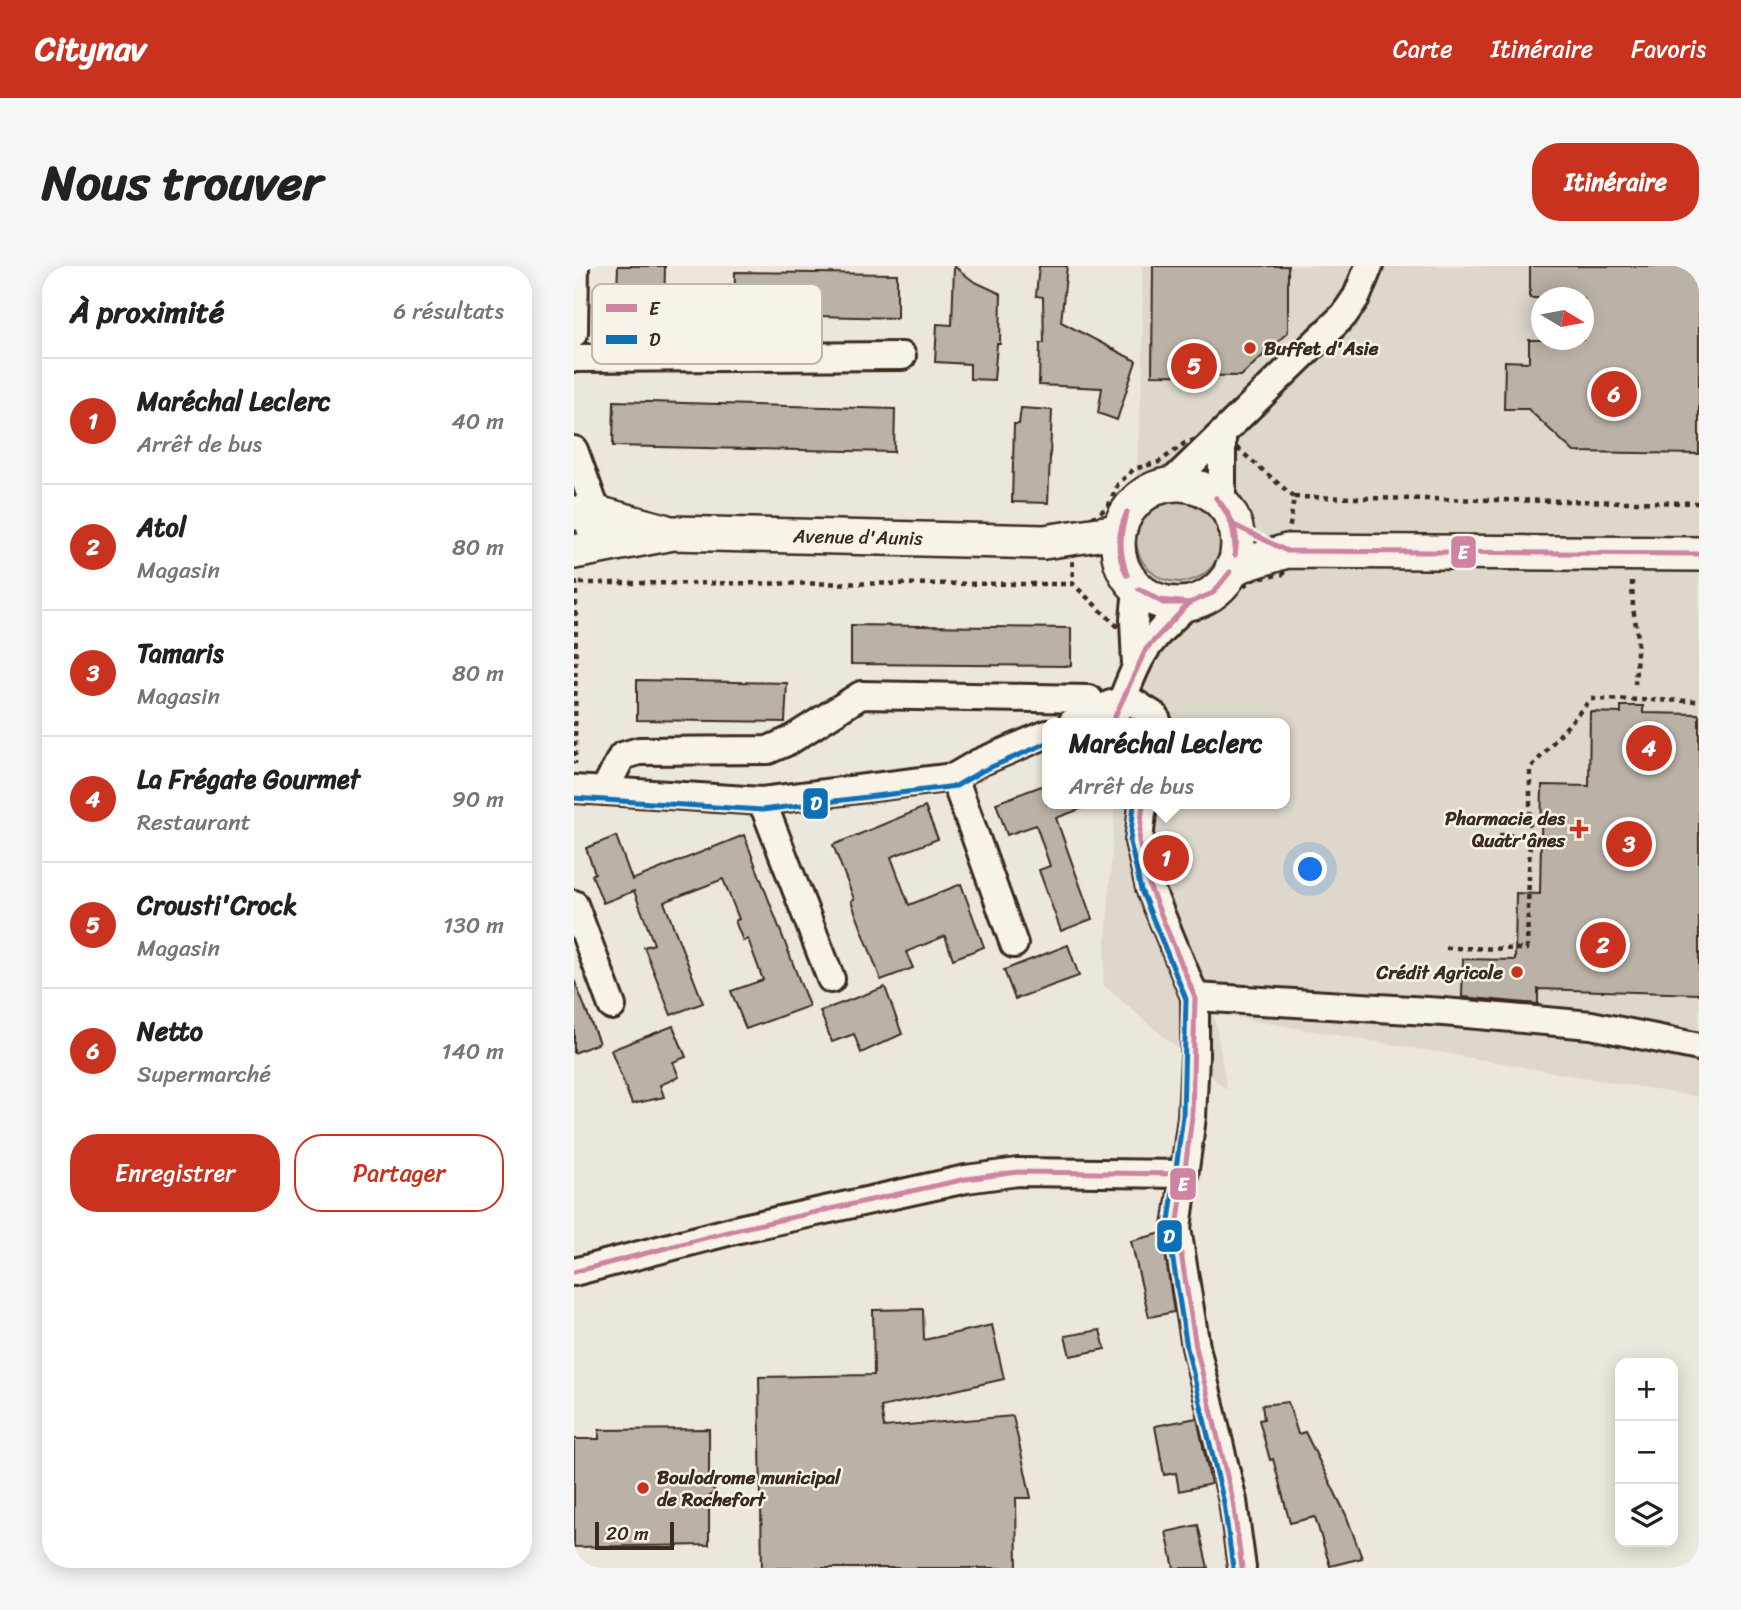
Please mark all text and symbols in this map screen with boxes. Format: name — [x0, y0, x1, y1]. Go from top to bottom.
text: Citynav — [35, 20, 146, 78]
text: Carte — [1393, 28, 1453, 70]
text: Itinéraire — [1491, 28, 1593, 70]
text: Favoris — [1631, 28, 1706, 70]
text: Nous trouver — [42, 139, 322, 226]
button: Itinéraire — [1532, 143, 1699, 221]
legend — [592, 284, 822, 364]
text: À proximité — [70, 285, 224, 339]
north arrow — [1531, 287, 1594, 350]
text: 6 résultats — [393, 291, 504, 332]
text: E — [649, 292, 661, 325]
text: D — [649, 323, 661, 356]
place label: Buffet d'Asie — [1264, 332, 1379, 365]
pin: 5 — [1171, 340, 1217, 392]
marker: Buffet d'Asie — [1242, 340, 1258, 356]
pin: 6 — [1591, 368, 1637, 420]
text: Maréchal Leclerc — [137, 378, 331, 424]
text: 1 — [88, 401, 98, 442]
text: 40 m — [451, 401, 504, 442]
text: Arrêt de bus — [137, 424, 262, 465]
text: Atol — [137, 504, 186, 550]
street label: Avenue d'Aunis — [792, 519, 923, 555]
text: 2 — [86, 527, 100, 568]
text: 80 m — [452, 527, 504, 568]
line badge: E — [1450, 535, 1477, 569]
text: E — [1458, 536, 1470, 569]
text: Magasin — [137, 550, 220, 591]
text: Tamaris — [137, 630, 224, 676]
text: 3 — [87, 653, 99, 694]
text: 80 m — [452, 653, 504, 694]
text: Magasin — [137, 676, 220, 717]
popup — [1042, 718, 1290, 809]
text: Maréchal Leclerc — [1069, 720, 1263, 766]
pin: 4 — [1626, 722, 1672, 774]
text: La Frégate Gourmet — [137, 756, 360, 802]
text: Arrêt de bus — [1069, 766, 1194, 807]
text: 4 — [86, 779, 100, 820]
text: 90 m — [452, 779, 504, 820]
line badge: D — [802, 787, 829, 820]
text: D — [810, 787, 822, 820]
text: Restaurant — [137, 802, 251, 843]
place label: Pharmacie des Quatr'ânes — [1445, 802, 1566, 857]
pin: 3 — [1606, 818, 1652, 870]
marker: Pharmacie des Quatr'ânes — [1571, 821, 1587, 837]
pin: 1 — [1143, 832, 1189, 884]
your location — [1293, 852, 1327, 886]
text: Crousti'Crock — [137, 882, 297, 928]
text: 5 — [86, 905, 100, 946]
text: 130 m — [443, 905, 504, 946]
pin: 2 — [1580, 919, 1626, 971]
text: Magasin — [137, 928, 220, 969]
place label: Crédit Agricole — [1376, 956, 1503, 989]
marker: Crédit Agricole — [1509, 964, 1525, 980]
text: Netto — [137, 1008, 203, 1054]
text: 6 — [86, 1031, 100, 1072]
text: 140 m — [442, 1031, 504, 1072]
text: Supermarché — [137, 1054, 271, 1095]
button: Enregistrer — [70, 1134, 280, 1212]
button: Partager — [294, 1134, 504, 1212]
line badge: E — [1169, 1167, 1197, 1201]
text: E — [1178, 1168, 1190, 1201]
line badge: D — [1156, 1219, 1183, 1253]
text: D — [1163, 1220, 1175, 1253]
map controls — [1615, 1358, 1678, 1547]
button: + — [1615, 1358, 1678, 1421]
button: − — [1615, 1421, 1678, 1484]
place label: Boulodrome municipal de Rochefort — [657, 1461, 841, 1516]
marker: Boulodrome municipal de Rochefort — [635, 1480, 651, 1496]
button: layers — [1615, 1484, 1678, 1547]
text: 20 m — [606, 1517, 649, 1550]
scale bar — [595, 1519, 674, 1551]

